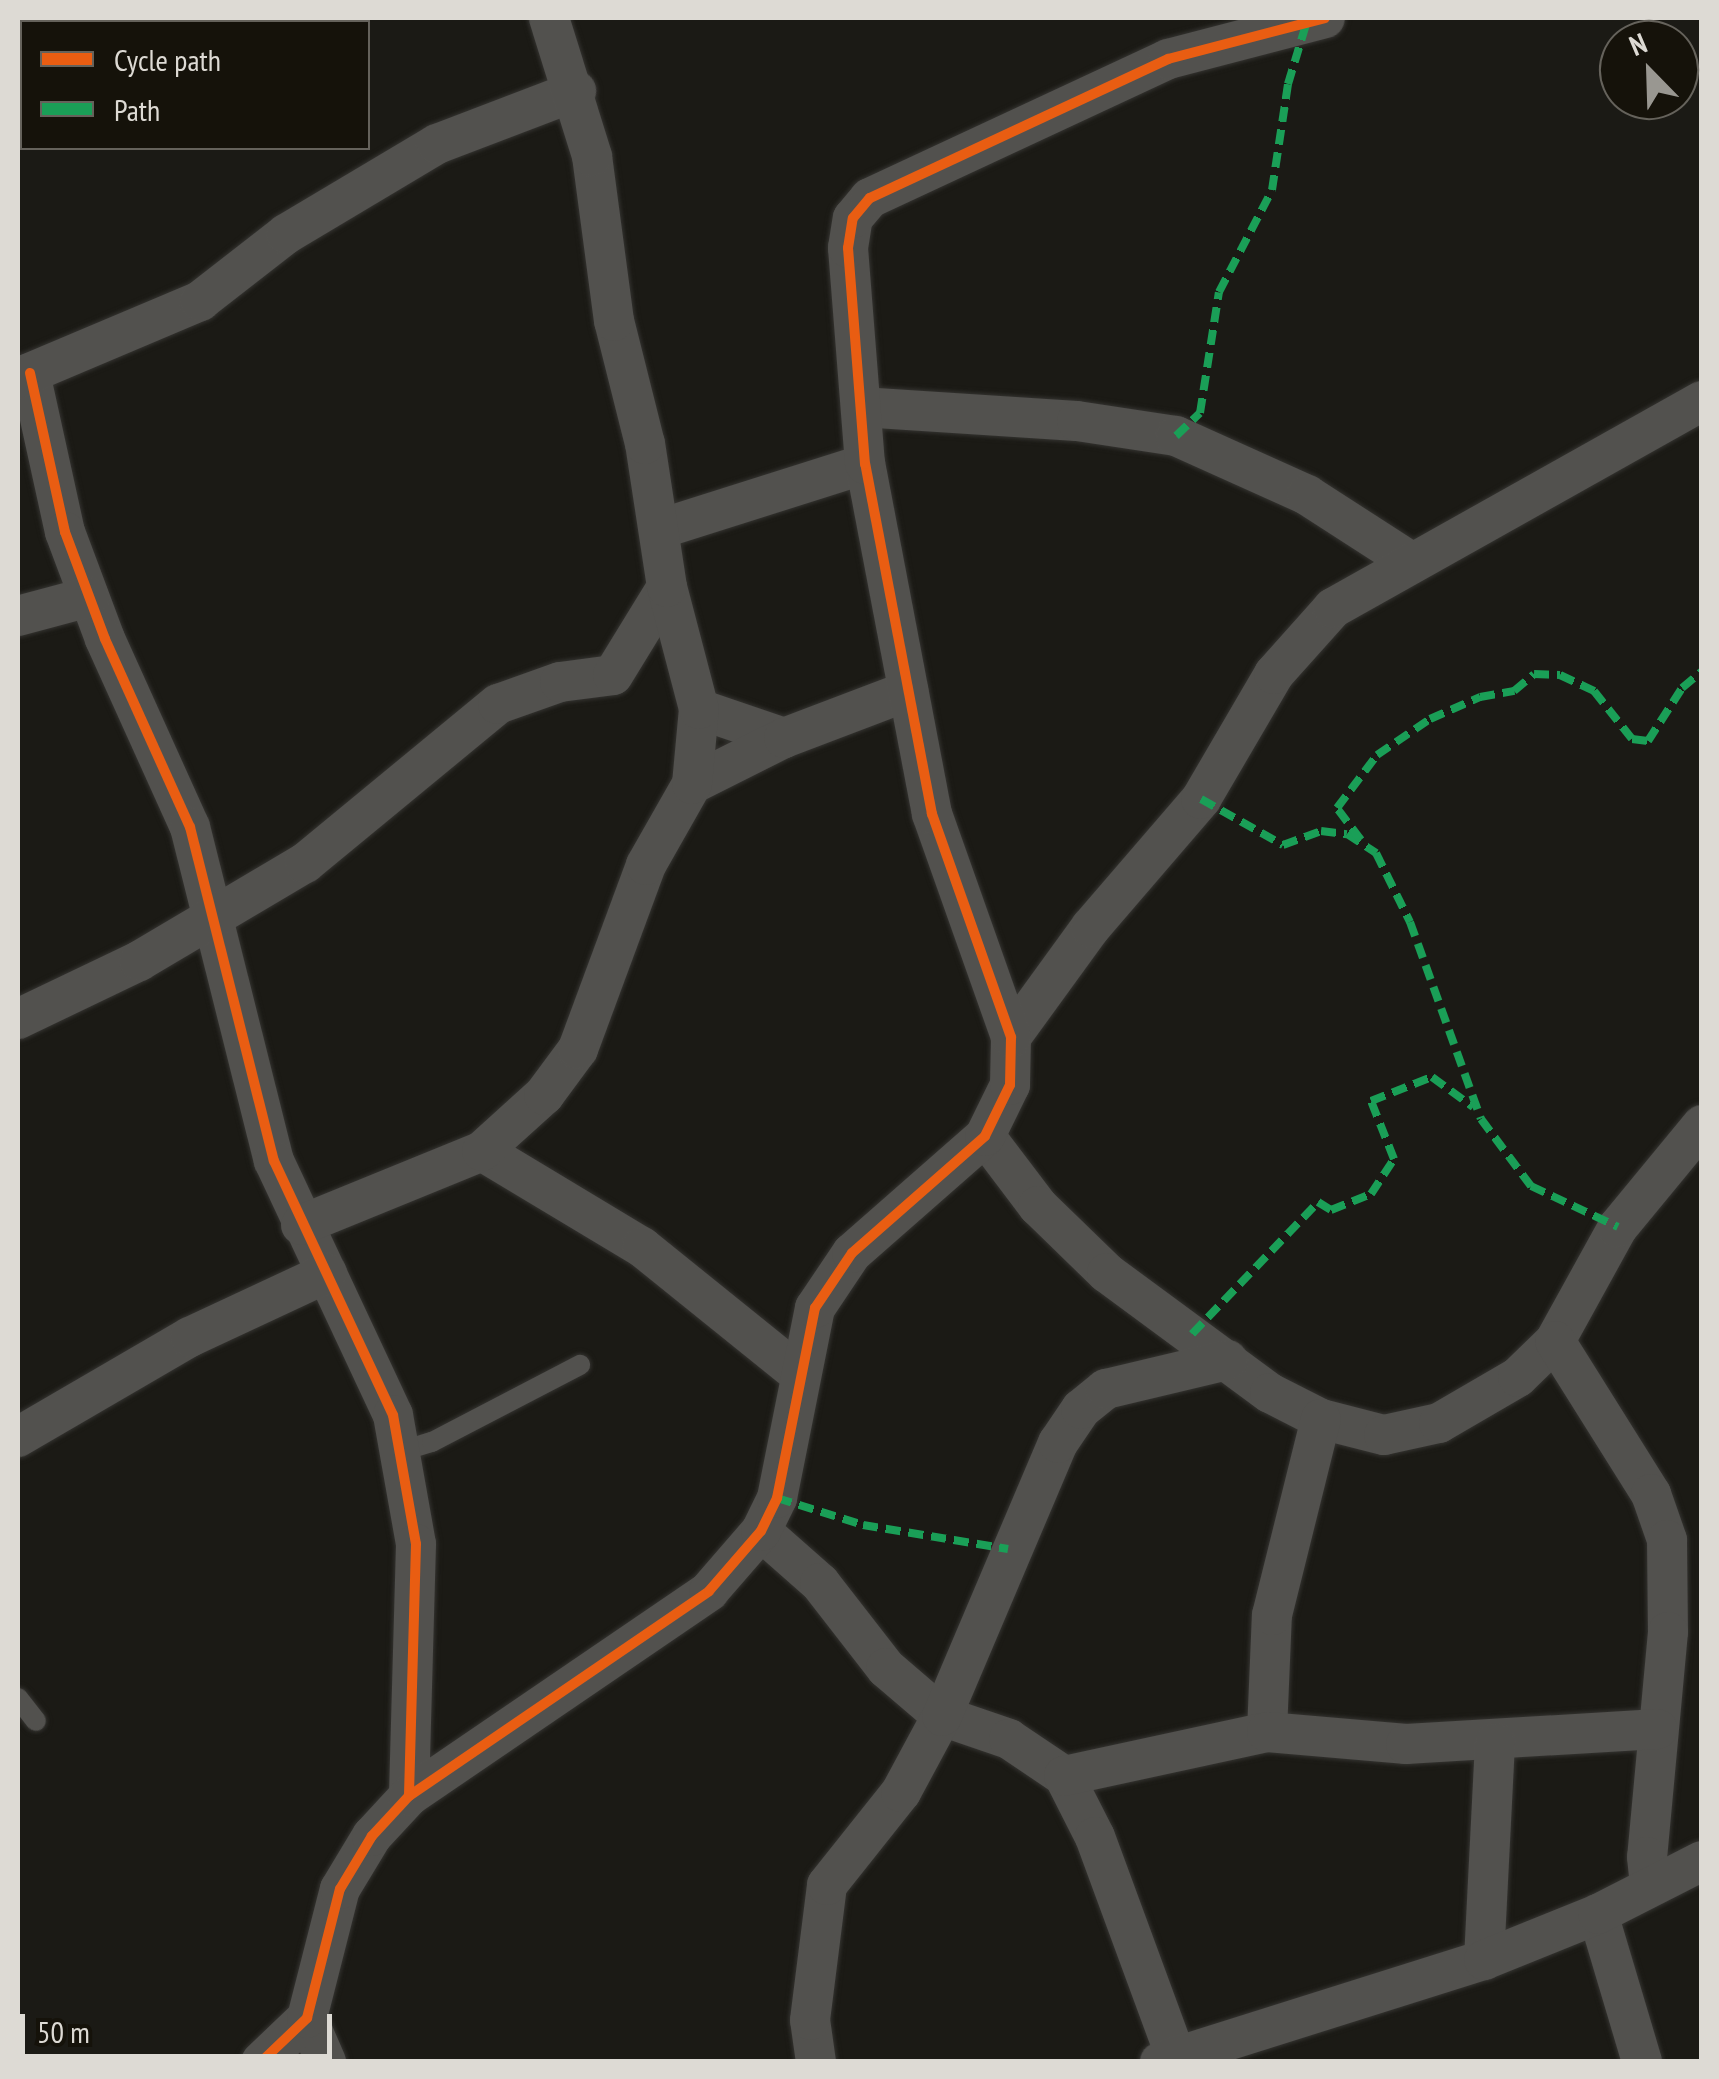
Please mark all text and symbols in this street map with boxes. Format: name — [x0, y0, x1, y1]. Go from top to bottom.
legend — [20, 20, 370, 150]
north arrow — [1599, 20, 1699, 120]
text: N — [1624, 24, 1652, 64]
text: Cycle path — [114, 40, 221, 79]
text: Path — [114, 90, 160, 129]
scale bar — [25, 1994, 338, 2056]
text: 50 m — [37, 2012, 90, 2051]

